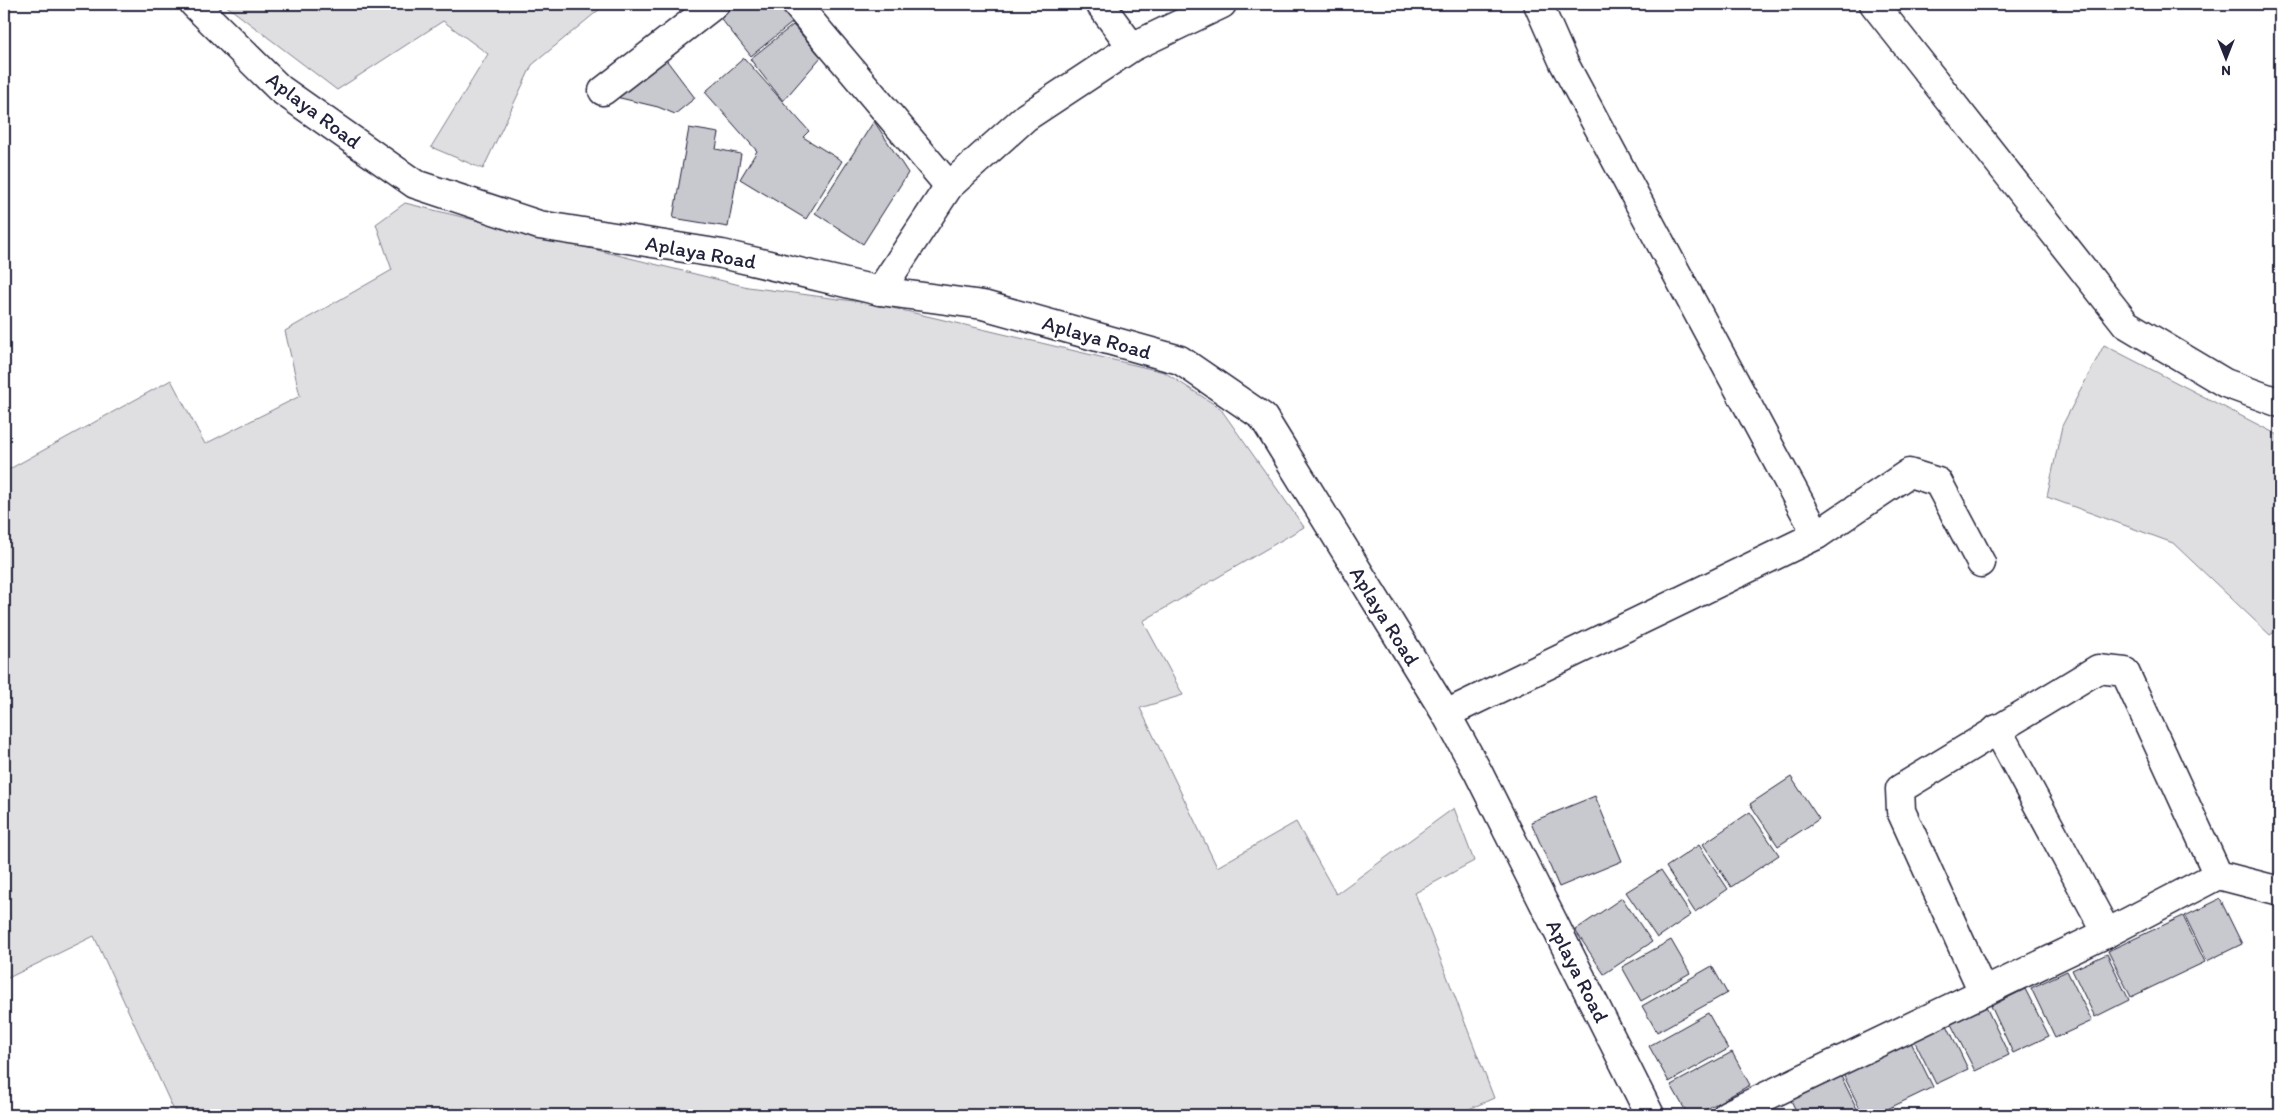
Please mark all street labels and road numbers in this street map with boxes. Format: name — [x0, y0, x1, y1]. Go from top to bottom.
street label: Aplaya Road — [262, 66, 367, 154]
street label: Aplaya Road — [644, 230, 759, 274]
street label: Aplaya Road — [1040, 310, 1155, 365]
street label: Aplaya Road — [1345, 562, 1426, 671]
street label: Aplaya Road — [1541, 915, 1615, 1027]

